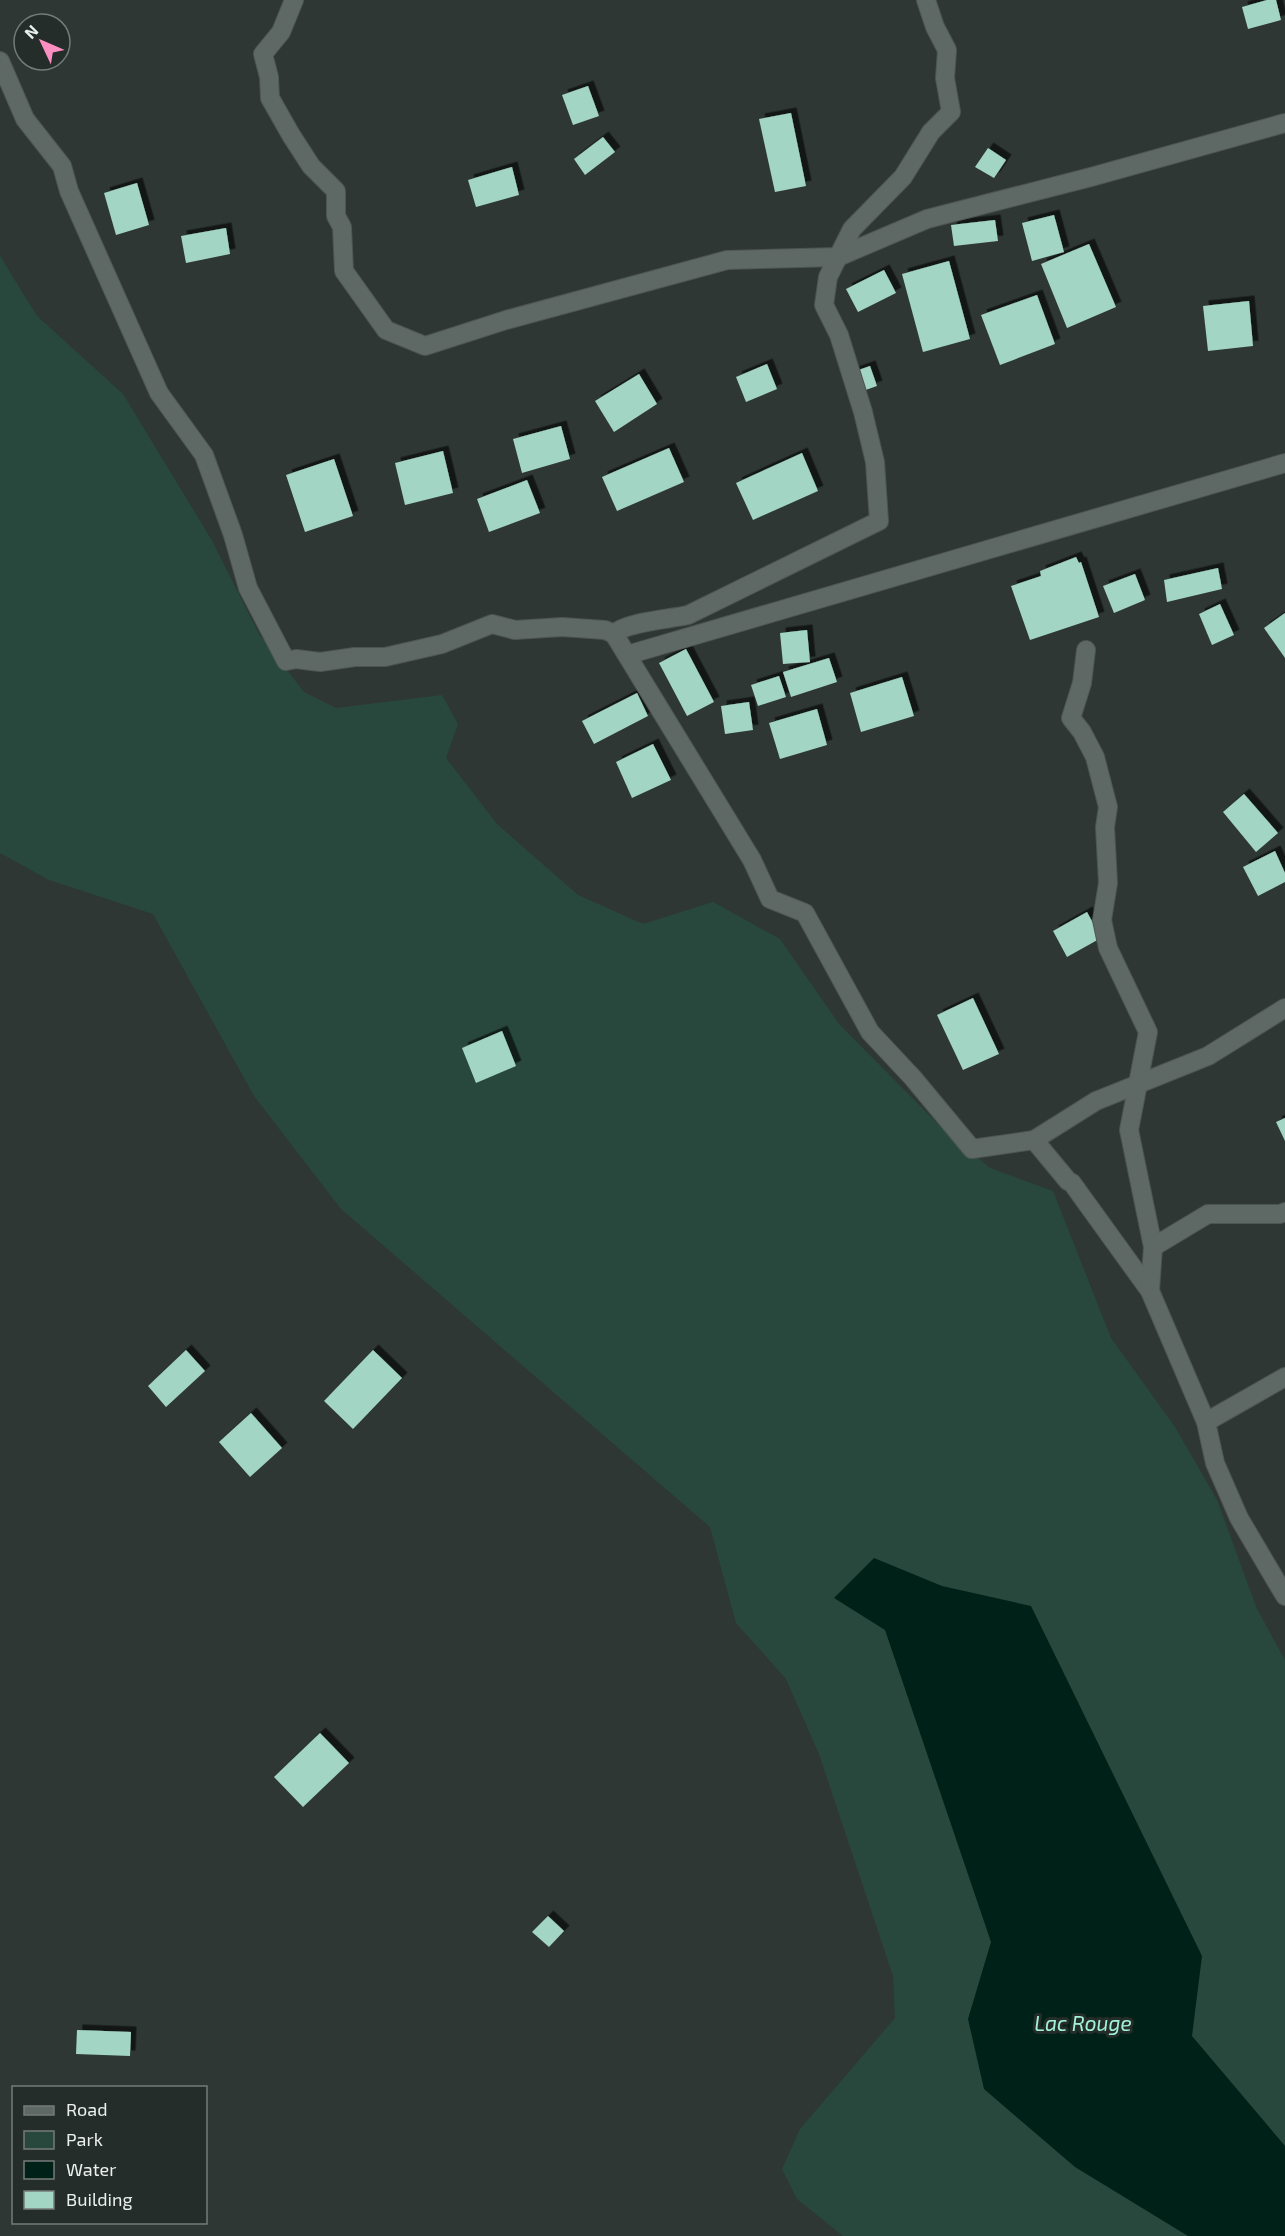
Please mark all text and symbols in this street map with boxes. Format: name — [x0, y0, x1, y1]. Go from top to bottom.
north arrow — [12, 12, 72, 72]
text: N — [20, 20, 42, 42]
water label: Lac Rouge — [1034, 2010, 1132, 2035]
legend — [12, 2086, 207, 2224]
text: Road — [66, 2098, 107, 2120]
text: Park — [66, 2128, 103, 2150]
text: Water — [66, 2158, 116, 2180]
text: Building — [66, 2188, 133, 2210]

